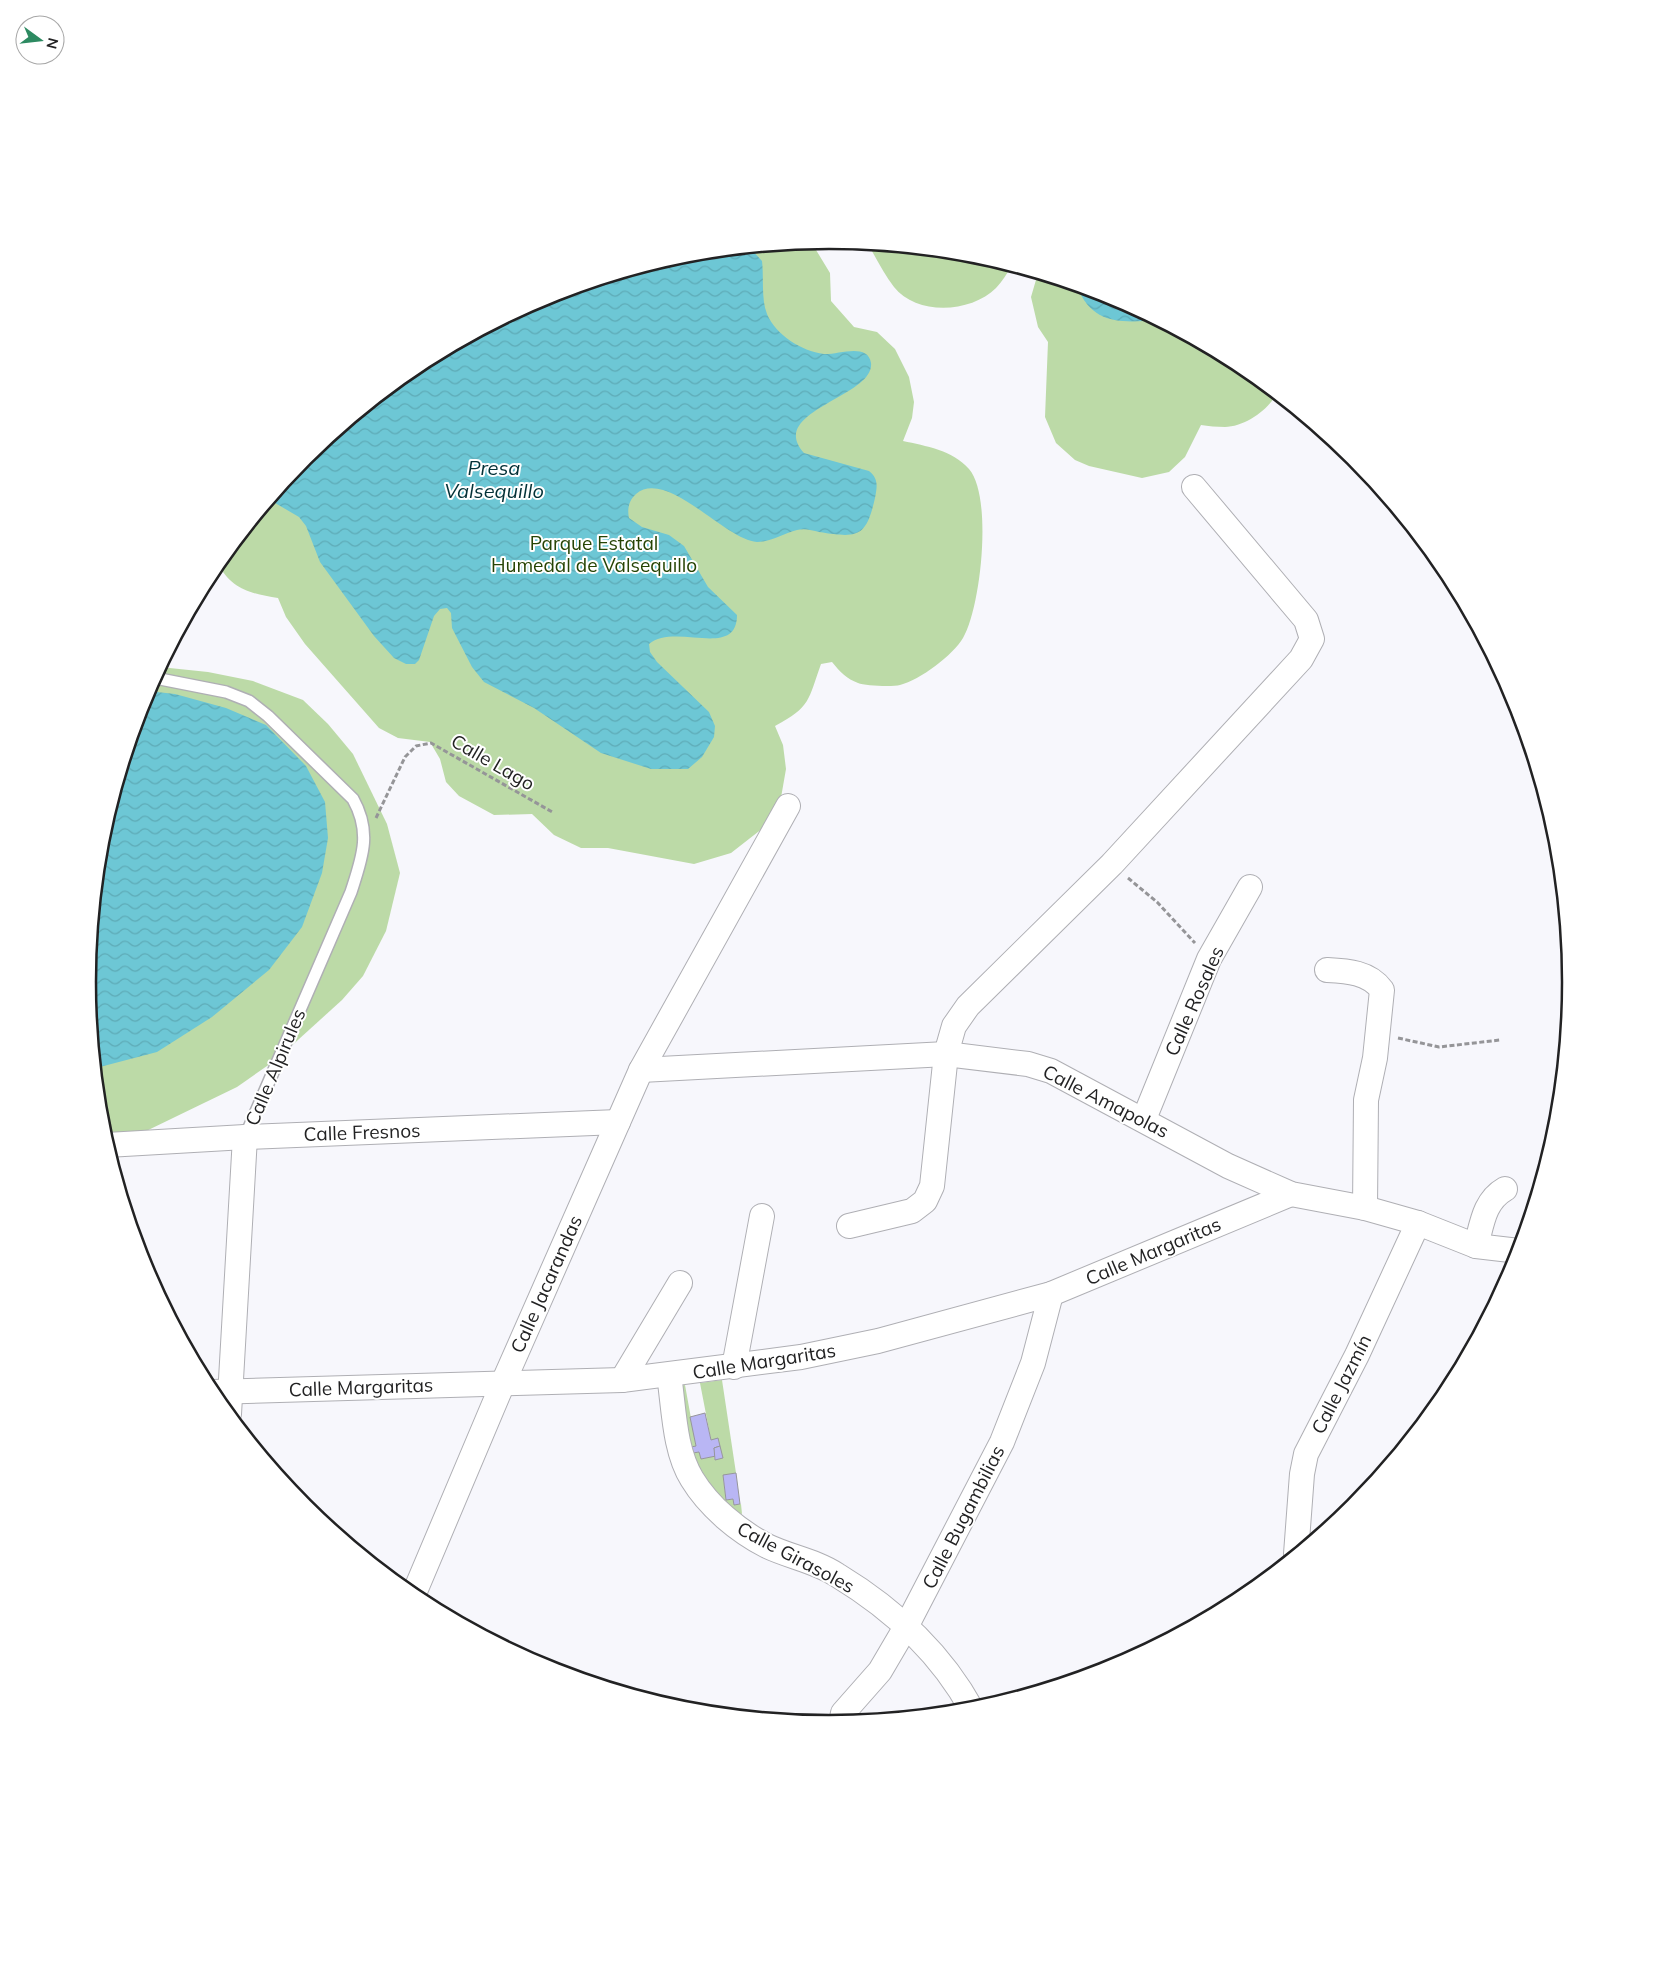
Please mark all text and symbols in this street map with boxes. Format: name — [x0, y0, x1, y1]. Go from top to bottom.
north arrow — [15, 15, 65, 65]
text: N — [42, 36, 63, 51]
water label: Presa Valsequillo — [444, 455, 544, 503]
park label: Parque Estatal Humedal de Valsequillo — [491, 531, 697, 577]
street label: Calle Lago — [447, 728, 539, 796]
street label: Calle Rosales — [1159, 943, 1229, 1059]
street label: Calle Alpirules — [240, 1005, 310, 1129]
street label: Calle Amapolas — [1039, 1059, 1173, 1143]
street label: Calle Fresnos — [303, 1118, 421, 1146]
street label: Calle Jacarandas — [505, 1211, 587, 1357]
street label: Calle Margaritas — [1082, 1212, 1224, 1290]
street label: Calle Jazmín — [1306, 1330, 1376, 1438]
street label: Calle Margaritas — [691, 1338, 837, 1384]
street label: Calle Margaritas — [288, 1372, 434, 1402]
street label: Calle Bugambilias — [917, 1441, 1009, 1593]
street label: Calle Girasoles — [733, 1516, 859, 1598]

